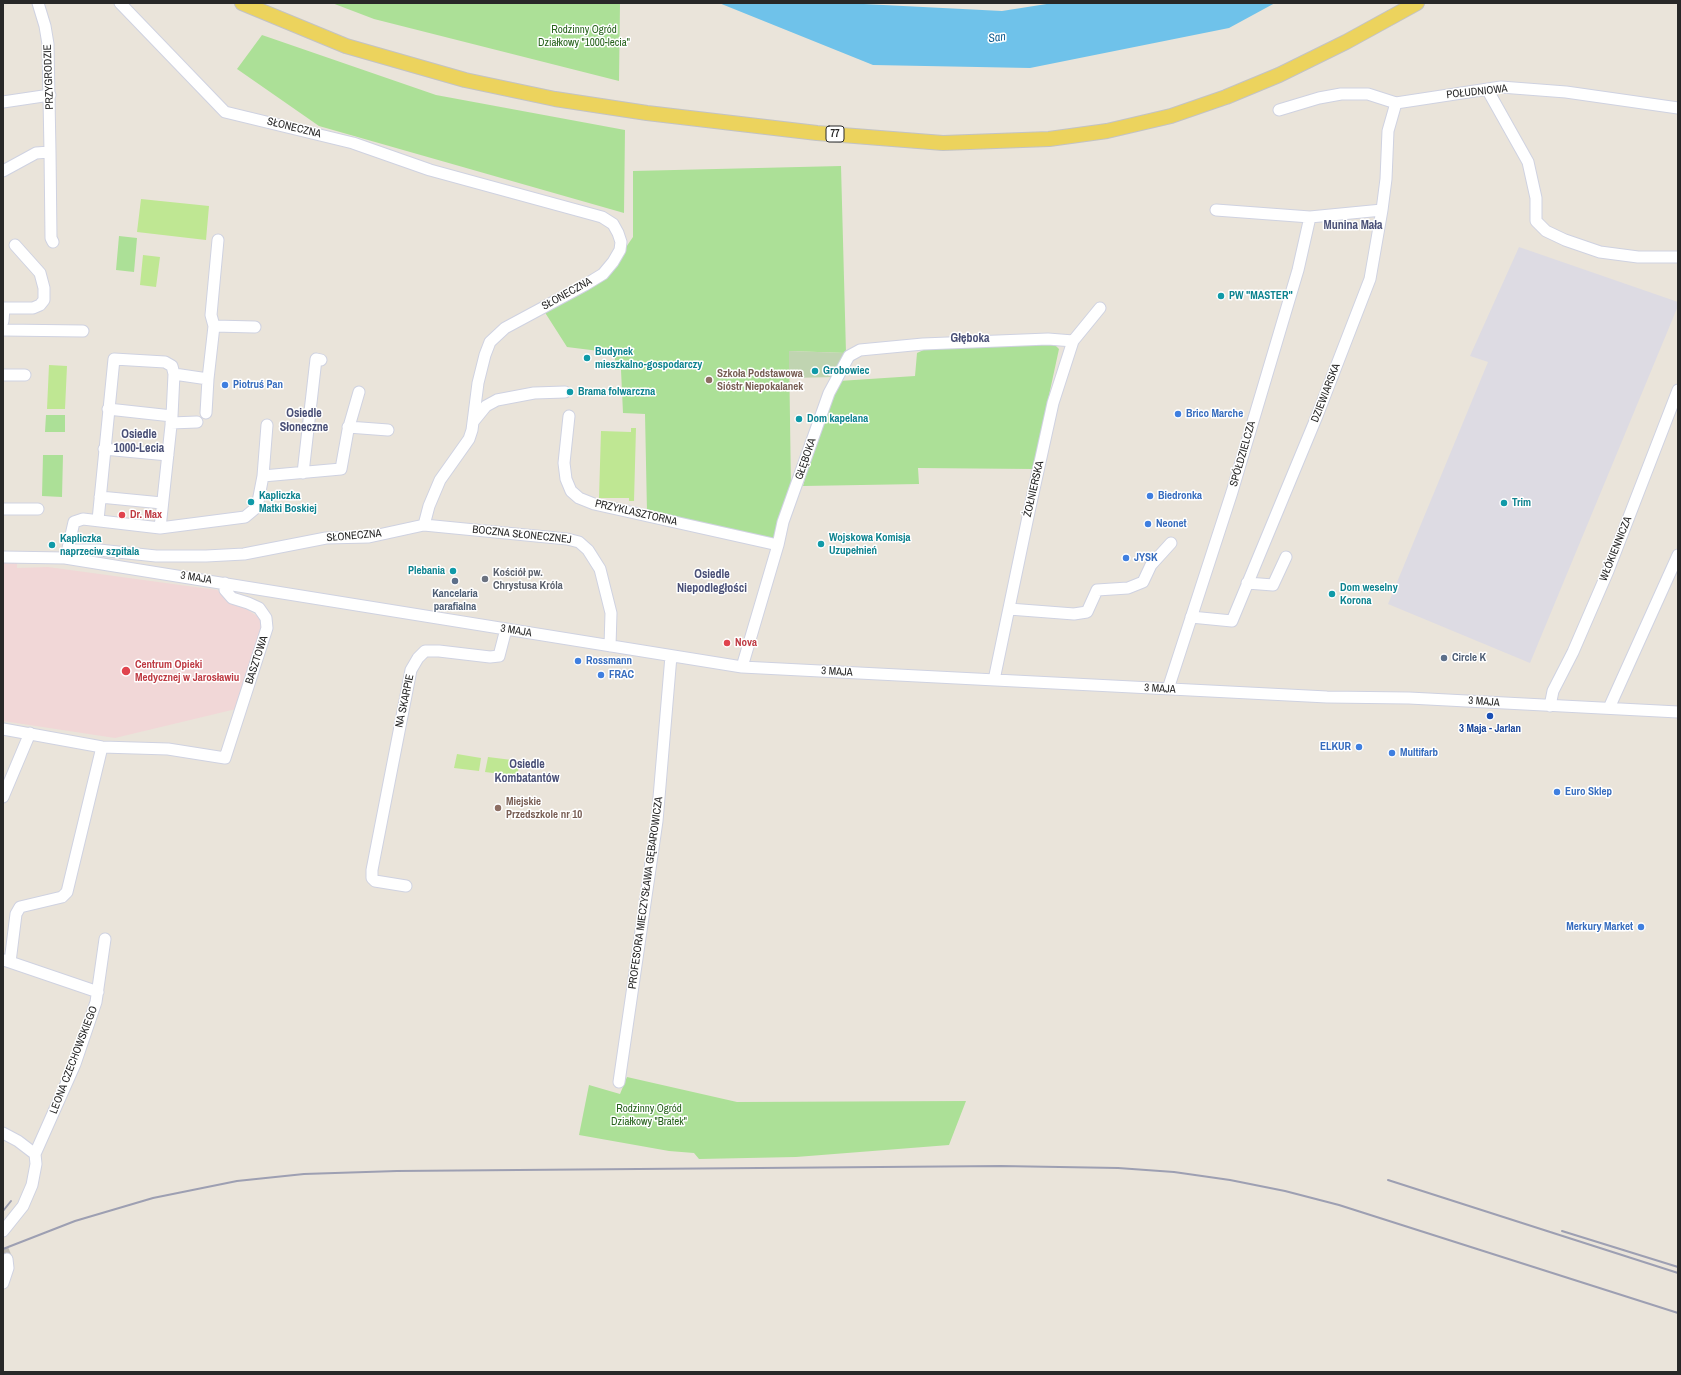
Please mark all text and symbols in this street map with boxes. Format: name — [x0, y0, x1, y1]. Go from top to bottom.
park label: Rodzinny Ogród Działkowy "1000-lecia" — [538, 23, 630, 49]
water label: San — [987, 30, 1007, 46]
street label: PRZYGRODZIE — [41, 44, 57, 110]
street label: POŁUDNIOWA — [1446, 82, 1508, 102]
street label: SŁONECZNA — [266, 115, 322, 141]
road number: 77 — [826, 126, 844, 142]
district label: Munina Mała — [1323, 219, 1383, 233]
street label: SŁONECZNA — [540, 275, 594, 313]
place label: PW "MASTER" — [1229, 289, 1293, 303]
marker: PW "MASTER" — [1216, 291, 1226, 301]
district label: Głęboka — [951, 332, 989, 346]
place label: Budynek mieszkalno-gospodarczy — [595, 345, 702, 371]
marker: Budynek mieszkalno-gospodarczy — [582, 353, 592, 363]
street label: DZIEWIARSKA — [1309, 362, 1343, 424]
place label: Grobowiec — [823, 364, 870, 378]
marker: Grobowiec — [810, 366, 820, 376]
place label: Szkoła Podstawowa Sióstr Niepokalanek — [717, 367, 803, 393]
marker: Szkoła Podstawowa Sióstr Niepokalanek — [704, 375, 714, 385]
place label: Piotruś Pan — [233, 378, 283, 392]
marker: Piotruś Pan — [220, 380, 230, 390]
place label: Brama folwarczna — [578, 385, 655, 399]
marker: Brama folwarczna — [565, 387, 575, 397]
district label: Osiedle Słoneczne — [280, 407, 328, 435]
place label: Brico Marche — [1186, 407, 1243, 421]
marker: Brico Marche — [1173, 409, 1183, 419]
place label: Dom kapelana — [807, 412, 868, 426]
marker: Dom kapelana — [794, 414, 804, 424]
street label: SPÓŁDZIELCZA — [1227, 420, 1259, 488]
district label: Osiedle 1000-Lecia — [114, 428, 164, 456]
street label: GŁĘBOKA — [793, 436, 819, 482]
street label: ŻOŁNIERSKA — [1021, 460, 1047, 518]
place label: Kapliczka Matki Boskiej — [259, 489, 317, 515]
place label: Biedronka — [1158, 489, 1202, 503]
marker: Biedronka — [1145, 491, 1155, 501]
place label: Trim — [1512, 496, 1531, 510]
marker: Kapliczka Matki Boskiej — [246, 497, 256, 507]
street label: PRZYKLASZTORNA — [594, 497, 678, 529]
marker: Trim — [1499, 498, 1509, 508]
place label: Dr. Max — [130, 508, 162, 522]
marker: Dr. Max — [117, 510, 127, 520]
street label: WŁÓKIENNICZA — [1597, 515, 1635, 583]
place label: Neonet — [1156, 517, 1187, 531]
marker: Neonet — [1143, 519, 1153, 529]
street label: BOCZNA SŁONECZNEJ — [472, 523, 572, 547]
street label: SŁONECZNA — [326, 527, 382, 545]
place label: Wojskowa Komisja Uzupełnień — [829, 531, 911, 557]
place label: Kapliczka naprzeciw szpitala — [60, 532, 139, 558]
marker: Wojskowa Komisja Uzupełnień — [816, 539, 826, 549]
marker: Kapliczka naprzeciw szpitala — [47, 540, 57, 550]
place label: JYSK — [1134, 551, 1158, 565]
marker: JYSK — [1121, 553, 1131, 563]
place label: Plebania — [408, 564, 445, 578]
marker: Plebania — [448, 566, 458, 576]
place label: Kościół pw. Chrystusa Króla — [493, 566, 563, 592]
district label: Osiedle Niepodległości — [677, 568, 747, 596]
street label: 3 MAJA — [179, 569, 213, 587]
marker: Kościół pw. Chrystusa Króla — [480, 574, 490, 584]
marker: Kancelaria parafialna — [450, 576, 460, 586]
place label: Dom weselny Korona — [1340, 581, 1398, 607]
place label: Kancelaria parafialna — [432, 587, 478, 613]
marker: Dom weselny Korona — [1327, 589, 1337, 599]
street label: 3 MAJA — [499, 622, 533, 640]
street label: BASZTOWA — [243, 634, 271, 686]
place label: Nova — [735, 636, 757, 650]
marker: Nova — [722, 638, 732, 648]
place label: Circle K — [1452, 651, 1486, 665]
marker: Circle K — [1439, 653, 1449, 663]
place label: Rossmann — [586, 654, 632, 668]
marker: Rossmann — [573, 656, 583, 666]
place label: Centrum Opieki Medycznej w Jarosławiu — [135, 658, 239, 684]
marker: Centrum Opieki Medycznej w Jarosławiu — [120, 665, 132, 677]
street label: 3 MAJA — [821, 665, 853, 679]
place label: FRAC — [609, 668, 634, 682]
marker: FRAC — [596, 670, 606, 680]
street label: NA SKARPIE — [393, 673, 417, 729]
street label: 3 MAJA — [1144, 682, 1176, 696]
street label: 3 MAJA — [1468, 694, 1500, 710]
marker: 3 Maja - Jarlan — [1485, 711, 1495, 721]
place label: 3 Maja - Jarlan — [1459, 722, 1521, 736]
place label: ELKUR — [1320, 740, 1351, 754]
marker: ELKUR — [1354, 742, 1364, 752]
place label: Multifarb — [1400, 746, 1438, 760]
marker: Multifarb — [1387, 748, 1397, 758]
district label: Osiedle Kombatantów — [494, 758, 560, 786]
place label: Euro Sklep — [1565, 785, 1612, 799]
marker: Euro Sklep — [1552, 787, 1562, 797]
place label: Miejskie Przedszkole nr 10 — [506, 795, 582, 821]
street label: PROFESORA MIECZYSŁAWA GĘBAROWICZA — [626, 796, 666, 990]
marker: Miejskie Przedszkole nr 10 — [493, 803, 503, 813]
place label: Merkury Market — [1566, 920, 1633, 934]
marker: Merkury Market — [1636, 922, 1646, 932]
street label: LEONA CZECHOWSKIEGO — [47, 1004, 101, 1116]
park label: Rodzinny Ogród Działkowy "Bratek" — [611, 1102, 687, 1128]

